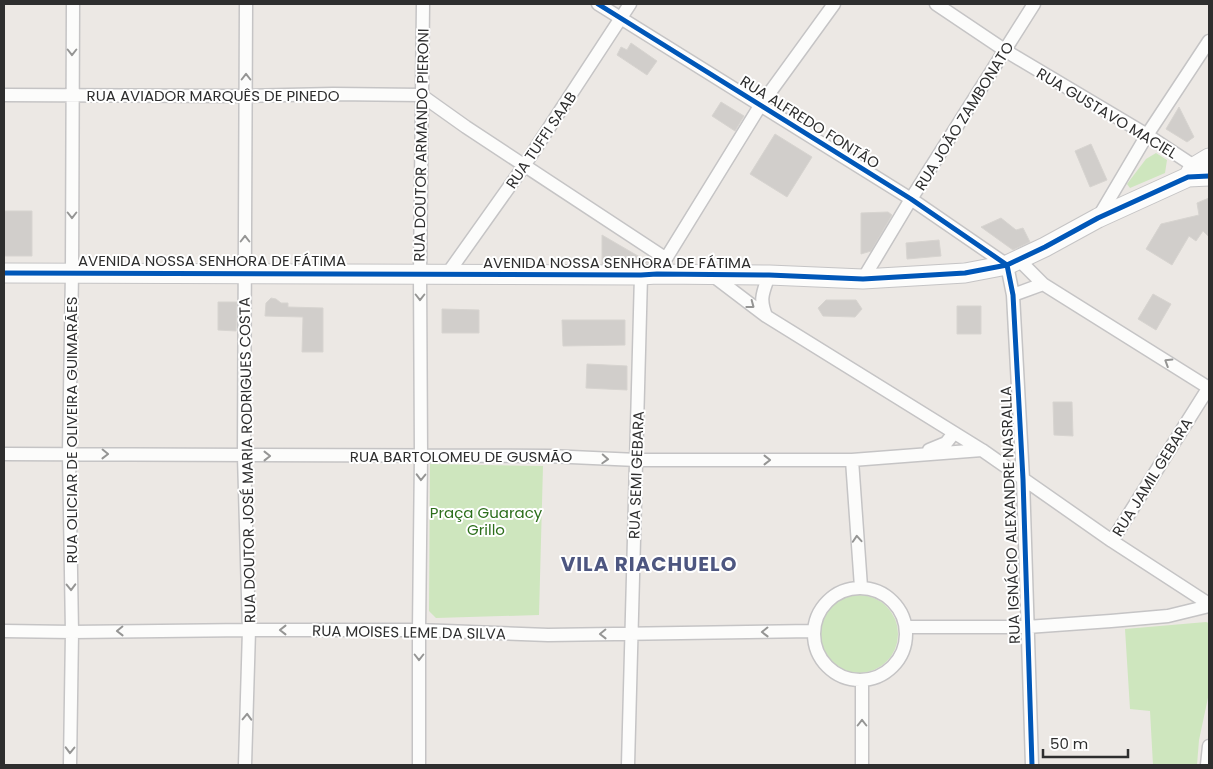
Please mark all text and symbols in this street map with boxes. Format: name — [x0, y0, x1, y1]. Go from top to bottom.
street label: RUA DOUTOR ARMANDO PIERONI — [408, 28, 434, 262]
street label: RUA JOÃO ZAMBONATO — [910, 37, 1019, 194]
one-way arrow — [67, 49, 77, 57]
street label: RUA GUSTAVO MACIEL — [1033, 63, 1182, 164]
street label: RUA ALFREDO FONTÃO — [736, 71, 884, 174]
one-way arrow — [241, 72, 251, 80]
street label: RUA AVIADOR MARQUÊS DE PINEDO — [87, 85, 340, 106]
street label: RUA TUFFI SAAB — [501, 87, 581, 193]
one-way arrow — [67, 212, 77, 219]
one-way arrow — [240, 235, 250, 242]
street label: AVENIDA NOSSA SENHORA DE FÁTIMA — [78, 250, 346, 271]
street label: AVENIDA NOSSA SENHORA DE FÁTIMA — [483, 252, 751, 273]
one-way arrow — [415, 294, 425, 302]
street label: RUA OLICIAR DE OLIVEIRA GUIMARÃES — [61, 296, 82, 564]
street label: RUA DOUTOR JOSÉ MARIA RODRIGUES COSTA — [234, 297, 260, 623]
one-way arrow — [745, 299, 754, 307]
one-way arrow — [1164, 359, 1174, 368]
street label: RUA IGNÁCIO ALEXANDRE NASRALLA — [995, 386, 1025, 644]
street label: RUA SEMI GEBARA — [623, 410, 649, 540]
street label: RUA JAMIL GEBARA — [1107, 414, 1197, 540]
street label: RUA BARTOLOMEU DE GUSMÃO — [350, 446, 572, 467]
one-way arrow — [102, 449, 109, 459]
one-way arrow — [264, 451, 272, 461]
one-way arrow — [601, 453, 609, 464]
one-way arrow — [764, 455, 772, 465]
one-way arrow — [416, 474, 426, 482]
park label: Praça Guaracy Grillo — [430, 502, 543, 540]
one-way arrow — [852, 534, 863, 542]
district label: VILA RIACHUELO — [561, 550, 737, 578]
one-way arrow — [66, 584, 76, 592]
street label: RUA MOISES LEME DA SILVA — [312, 620, 506, 644]
one-way arrow — [278, 625, 286, 635]
one-way arrow — [116, 626, 124, 637]
one-way arrow — [761, 627, 768, 637]
one-way arrow — [598, 629, 606, 639]
one-way arrow — [414, 654, 424, 662]
one-way arrow — [242, 712, 252, 720]
one-way arrow — [857, 718, 867, 726]
scale bar — [1043, 726, 1128, 758]
text: 50 m — [1050, 733, 1088, 754]
one-way arrow — [65, 746, 76, 754]

